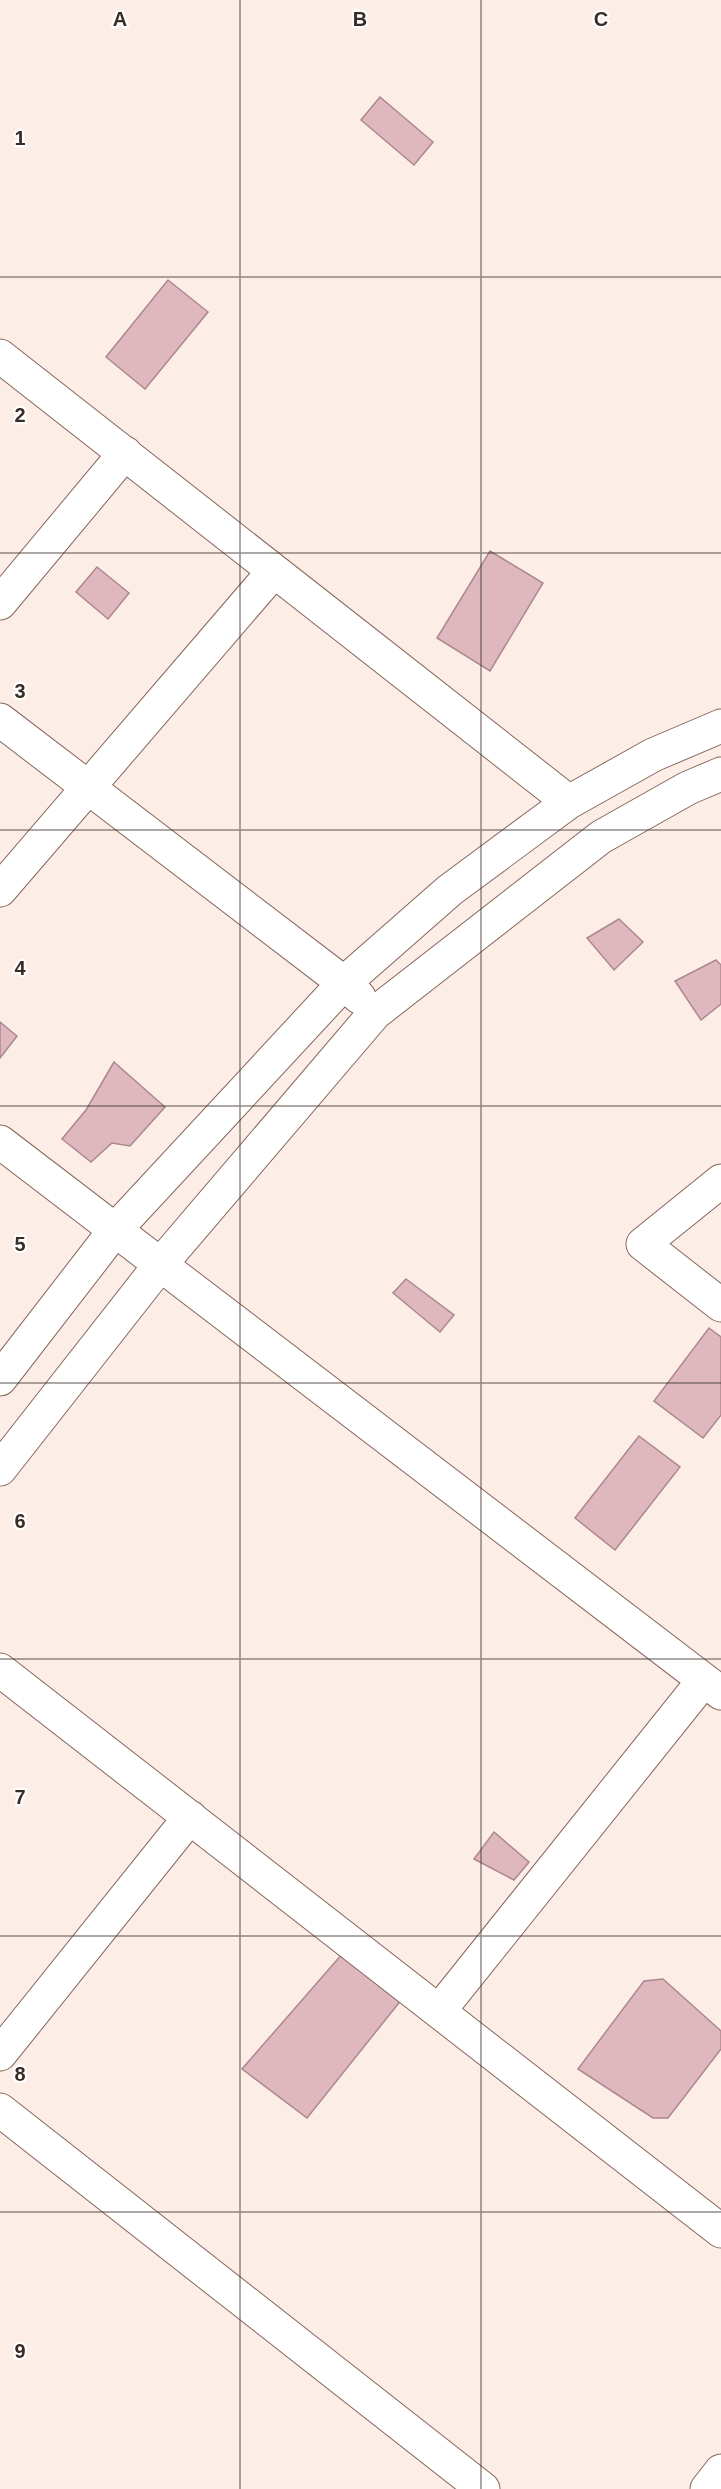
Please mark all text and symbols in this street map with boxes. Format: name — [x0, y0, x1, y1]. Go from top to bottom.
text: A — [113, 8, 127, 30]
text: B — [353, 8, 367, 30]
text: C — [594, 8, 608, 30]
text: 1 — [14, 127, 26, 149]
text: 2 — [14, 404, 26, 426]
text: 3 — [14, 680, 26, 702]
text: 4 — [14, 957, 26, 979]
text: 5 — [14, 1233, 26, 1255]
text: 6 — [14, 1510, 26, 1532]
text: 7 — [14, 1786, 26, 1808]
text: 8 — [14, 2063, 26, 2085]
text: 9 — [14, 2340, 26, 2362]

